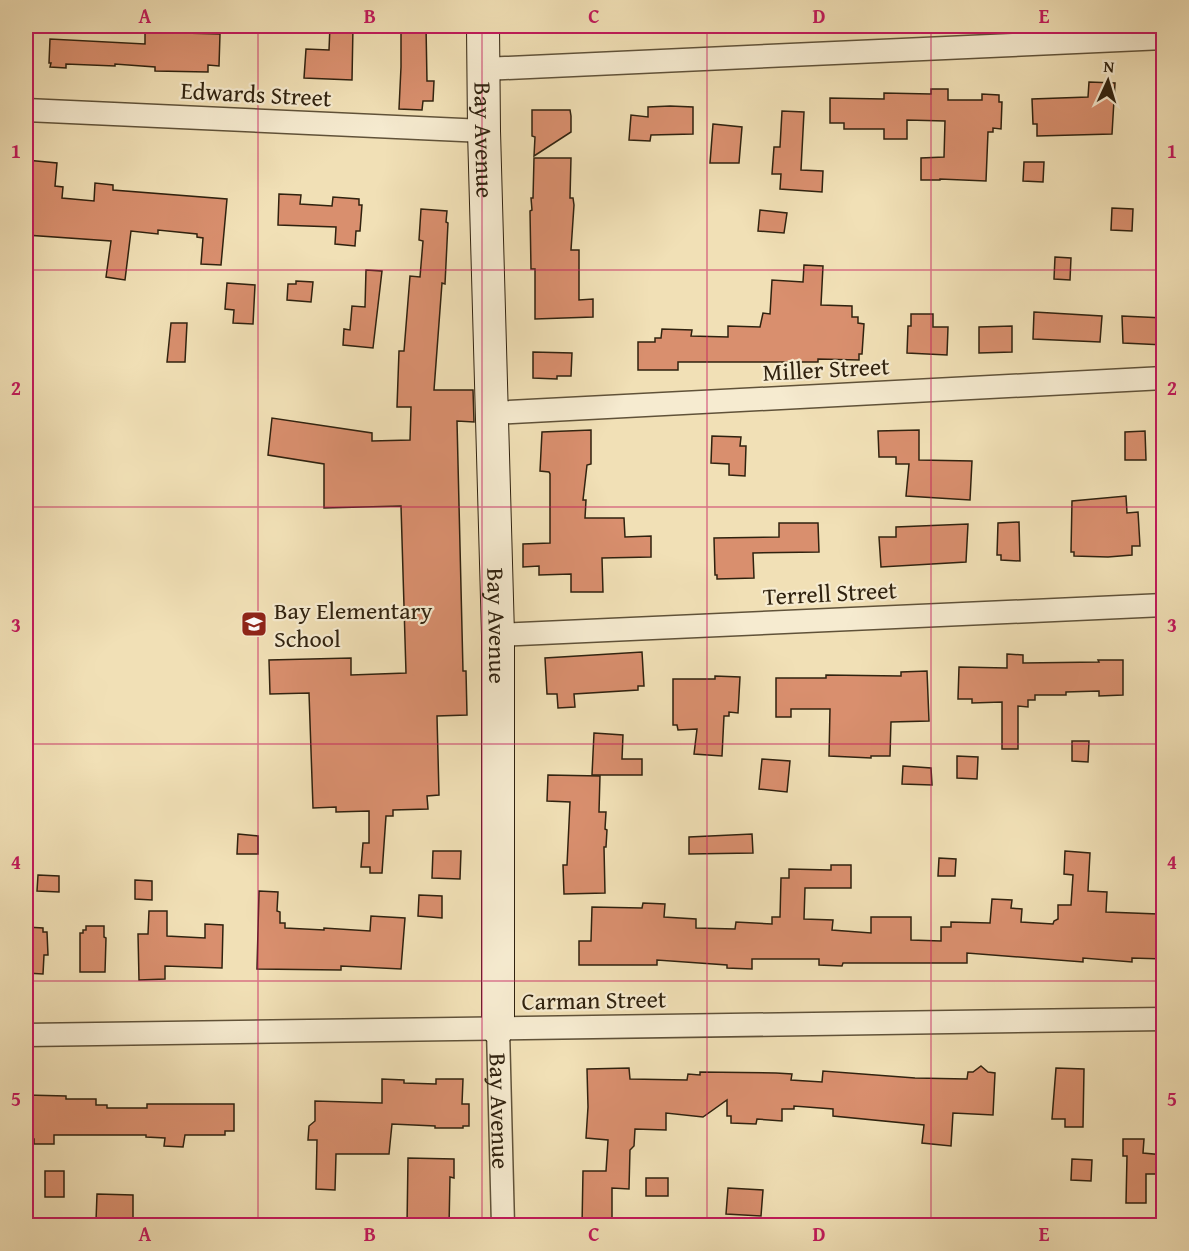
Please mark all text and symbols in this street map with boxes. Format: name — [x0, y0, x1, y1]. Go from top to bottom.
text: A — [139, 1, 152, 30]
text: B — [364, 1, 376, 30]
text: C — [588, 1, 600, 30]
text: D — [812, 1, 826, 30]
text: E — [1039, 1, 1050, 30]
north arrow — [1078, 51, 1138, 111]
text: N — [1103, 54, 1116, 78]
street label: Edwards Street — [180, 73, 333, 115]
street label: Bay Avenue — [466, 82, 503, 198]
text: 1 — [11, 136, 21, 165]
text: 1 — [1167, 136, 1177, 165]
street label: Miller Street — [762, 348, 891, 390]
text: 2 — [11, 373, 21, 402]
text: 2 — [1167, 373, 1177, 402]
street label: Bay Avenue — [479, 567, 516, 684]
street label: Terrell Street — [762, 572, 898, 614]
place label: Bay Elementary School — [274, 593, 432, 656]
school or university icon: Bay Elementary School — [239, 609, 269, 639]
text: 3 — [11, 610, 21, 639]
text: 3 — [1167, 610, 1177, 639]
text: 4 — [11, 847, 21, 876]
text: 4 — [1167, 847, 1177, 876]
street label: Carman Street — [521, 981, 667, 1019]
street label: Bay Avenue — [481, 1053, 519, 1169]
text: 5 — [11, 1084, 21, 1113]
text: 5 — [1167, 1084, 1177, 1113]
text: A — [139, 1219, 152, 1248]
text: B — [364, 1219, 376, 1248]
text: C — [588, 1219, 600, 1248]
text: D — [812, 1219, 826, 1248]
text: E — [1039, 1219, 1050, 1248]

